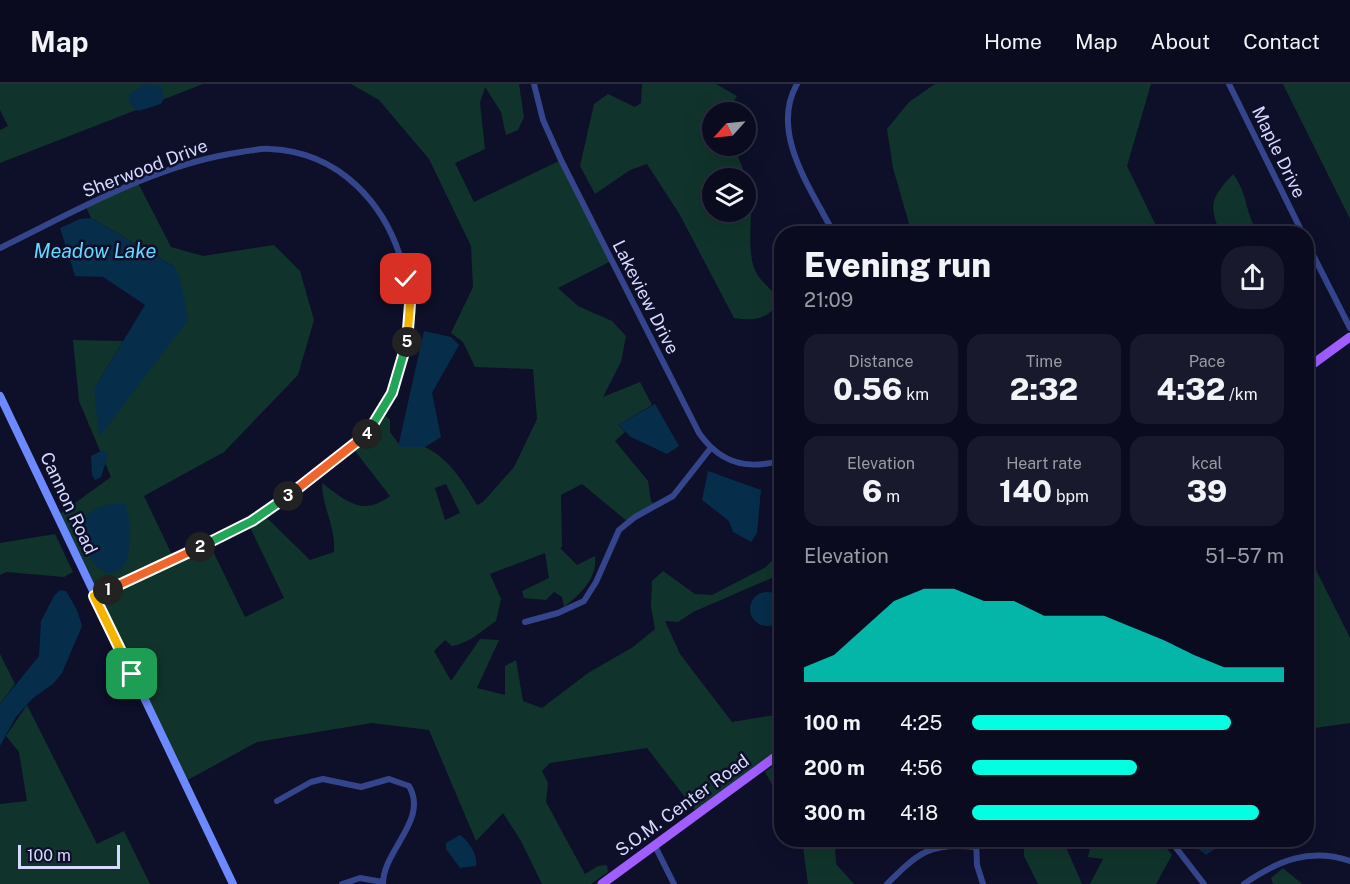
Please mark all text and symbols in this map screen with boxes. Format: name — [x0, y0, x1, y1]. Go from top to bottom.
text: Map — [30, 25, 89, 58]
text: Home — [984, 29, 1042, 54]
text: Map — [1075, 29, 1118, 54]
text: About — [1151, 29, 1210, 54]
text: Contact — [1243, 29, 1320, 54]
north arrow — [702, 102, 756, 156]
map controls — [702, 102, 756, 222]
street label: Maple Drive — [1248, 103, 1310, 201]
street label: Sherwood Drive — [79, 134, 211, 202]
button: layers — [702, 168, 756, 222]
street label: Lakeview Drive — [608, 237, 684, 357]
water label: Meadow Lake — [34, 239, 157, 263]
text: Evening run — [804, 246, 991, 284]
button: share — [1221, 246, 1284, 309]
pin — [380, 253, 431, 304]
icon: check — [389, 262, 422, 295]
text: 21:09 — [804, 288, 853, 312]
pin: 5 — [392, 327, 422, 357]
text: 5 — [402, 332, 412, 351]
text: Distance — [849, 352, 913, 371]
text: Time — [1026, 352, 1062, 371]
text: Pace — [1189, 352, 1225, 371]
text: 0.56 — [833, 371, 902, 407]
text: 2:32 — [1010, 371, 1078, 407]
text: 4:32 — [1156, 371, 1225, 407]
text: km — [902, 385, 929, 404]
text: /km — [1225, 385, 1258, 404]
pin: 4 — [352, 419, 382, 449]
text: 4 — [362, 424, 372, 443]
street label: Cannon Road — [36, 448, 102, 558]
text: Elevation — [847, 454, 915, 473]
text: Heart rate — [1006, 454, 1082, 473]
text: kcal — [1192, 454, 1222, 473]
text: 6 — [862, 473, 882, 509]
text: 140 — [999, 473, 1052, 509]
text: 39 — [1187, 473, 1227, 509]
pin: 3 — [273, 481, 303, 511]
text: 3 — [283, 486, 293, 505]
text: m — [882, 487, 900, 506]
text: bpm — [1052, 487, 1089, 506]
pin: 2 — [185, 532, 215, 562]
text: 2 — [195, 537, 205, 556]
text: Elevation — [804, 544, 889, 568]
text: 51–57 m — [1205, 544, 1284, 568]
pin: 1 — [93, 575, 123, 605]
text: 1 — [105, 580, 111, 599]
pin — [106, 648, 157, 699]
icon: arrive — [115, 657, 148, 690]
text: 100 m — [804, 711, 861, 735]
text: 4:25 — [900, 711, 942, 735]
street label: S.O.M. Center Road — [611, 750, 753, 860]
text: 200 m — [804, 756, 865, 780]
text: 4:56 — [900, 756, 942, 780]
text: 300 m — [804, 801, 865, 825]
text: 4:18 — [900, 801, 938, 825]
scale bar — [18, 842, 120, 870]
text: 100 m — [27, 846, 71, 865]

